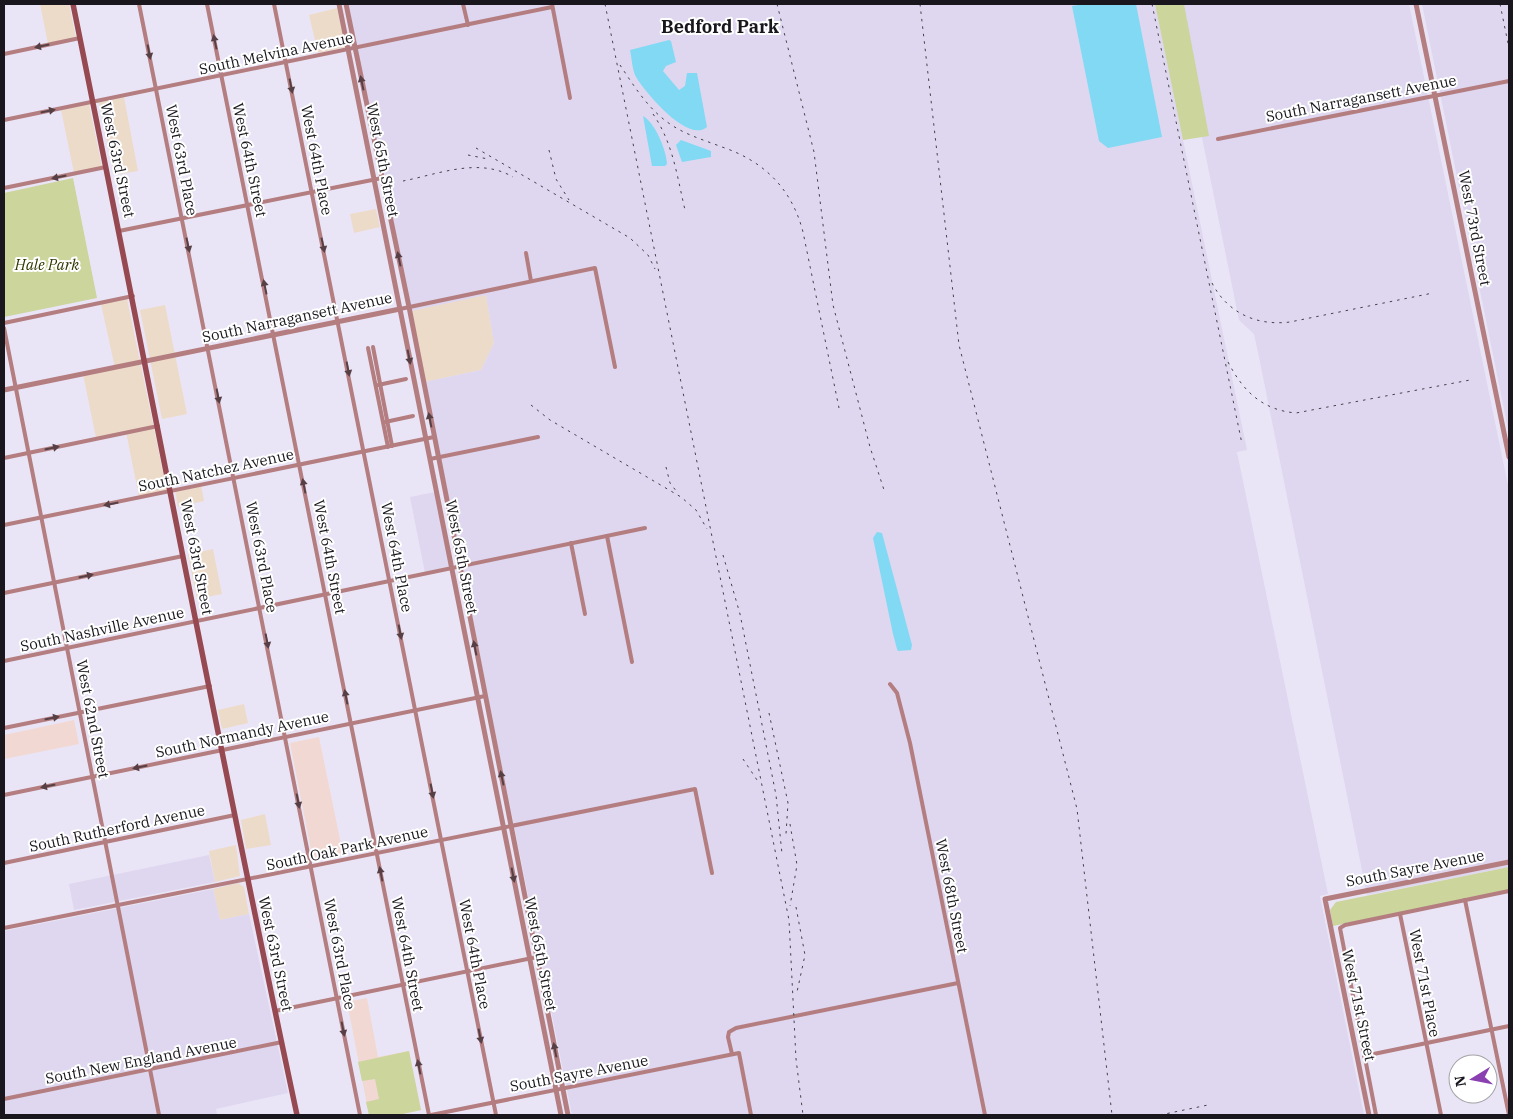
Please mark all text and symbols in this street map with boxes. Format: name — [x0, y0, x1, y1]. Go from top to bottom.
district label: Bedford Park — [661, 15, 780, 38]
street label: South Melvina Avenue — [197, 27, 355, 79]
one-way arrow — [210, 34, 218, 50]
one-way arrow — [34, 42, 49, 50]
one-way arrow — [145, 44, 153, 60]
street label: South Narragansett Avenue — [1264, 70, 1458, 126]
one-way arrow — [358, 75, 366, 90]
one-way arrow — [287, 78, 295, 93]
street label: West 63rd Street — [97, 101, 139, 219]
street label: West 64th Street — [229, 101, 271, 219]
street label: West 65th Street — [363, 101, 403, 219]
street label: West 63rd Place — [162, 103, 202, 217]
street label: West 64th Place — [297, 103, 337, 217]
one-way arrow — [41, 107, 57, 115]
street label: West 73rd Street — [1454, 169, 1496, 287]
one-way arrow — [51, 173, 66, 181]
one-way arrow — [184, 238, 192, 254]
one-way arrow — [319, 238, 327, 253]
one-way arrow — [395, 252, 403, 267]
park label: Hale Park — [14, 255, 79, 274]
one-way arrow — [260, 278, 268, 294]
street label: South Narragansett Avenue — [200, 288, 394, 346]
one-way arrow — [405, 349, 413, 364]
one-way arrow — [344, 362, 352, 377]
one-way arrow — [215, 389, 223, 405]
one-way arrow — [426, 411, 434, 427]
one-way arrow — [44, 444, 59, 452]
street label: South Natchez Avenue — [136, 444, 296, 496]
one-way arrow — [300, 478, 308, 494]
street label: West 63rd Street — [176, 498, 218, 616]
street label: West 64th Street — [310, 498, 350, 616]
street label: West 65th Street — [442, 498, 482, 616]
one-way arrow — [102, 500, 118, 508]
street label: West 63rd Place — [242, 500, 282, 614]
street label: West 64th Place — [377, 500, 417, 614]
one-way arrow — [78, 572, 93, 580]
street label: South Nashville Avenue — [18, 602, 186, 656]
one-way arrow — [396, 624, 404, 639]
one-way arrow — [263, 634, 271, 650]
one-way arrow — [471, 639, 479, 655]
street label: West 62nd Street — [72, 658, 114, 780]
one-way arrow — [342, 689, 350, 705]
street label: South Normandy Avenue — [154, 706, 330, 762]
one-way arrow — [44, 714, 59, 722]
one-way arrow — [133, 763, 148, 771]
one-way arrow — [498, 770, 506, 785]
one-way arrow — [40, 782, 56, 790]
one-way arrow — [428, 783, 436, 799]
one-way arrow — [294, 793, 302, 808]
street label: South Rutherford Avenue — [27, 800, 207, 856]
street label: South Oak Park Avenue — [264, 822, 430, 874]
street label: West 68th Street — [932, 837, 972, 955]
street label: South Sayre Avenue — [1344, 845, 1486, 891]
one-way arrow — [377, 866, 385, 881]
one-way arrow — [509, 868, 517, 883]
street label: West 63rd Street — [255, 895, 297, 1013]
street label: West 64th Street — [388, 895, 428, 1013]
street label: West 65th Street — [521, 895, 561, 1013]
street label: West 63rd Place — [320, 897, 360, 1011]
street label: West 64th Place — [455, 897, 495, 1011]
street label: West 71st Place — [1405, 927, 1445, 1039]
street label: West 71st Street — [1338, 947, 1380, 1063]
one-way arrow — [340, 1021, 348, 1037]
one-way arrow — [476, 1029, 484, 1044]
street label: South New England Avenue — [44, 1032, 238, 1088]
one-way arrow — [551, 1043, 559, 1058]
street label: South Sayre Avenue — [508, 1050, 650, 1096]
north arrow — [1448, 1054, 1498, 1104]
one-way arrow — [415, 1060, 423, 1075]
text: N — [1450, 1074, 1470, 1088]

